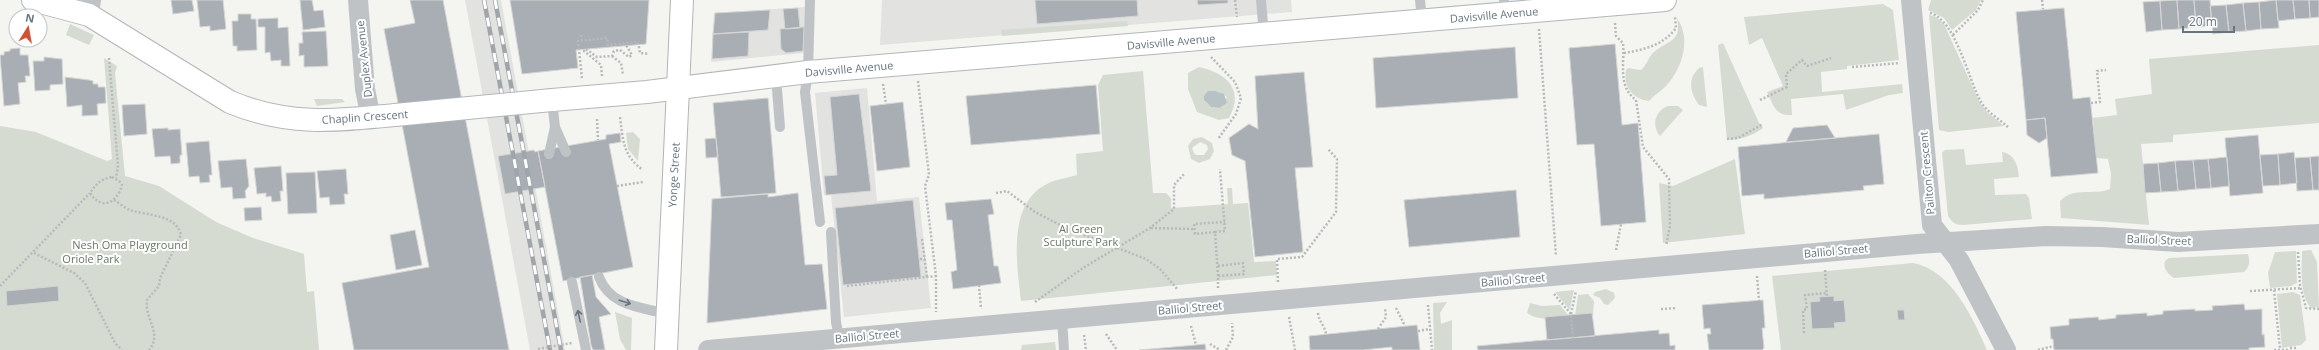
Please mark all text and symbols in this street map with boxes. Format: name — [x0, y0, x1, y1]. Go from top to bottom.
street label: Davisville Avenue — [1449, 3, 1539, 26]
north arrow — [8, 8, 48, 48]
scale bar — [2183, 8, 2234, 34]
text: N — [24, 9, 36, 26]
text: 20 m — [2189, 13, 2217, 30]
street label: Duplex Avenue — [352, 20, 375, 98]
street label: Davisville Avenue — [1126, 30, 1216, 53]
street label: Davisville Avenue — [804, 57, 894, 80]
street label: Chaplin Crescent — [321, 106, 409, 127]
street label: Pailton Crescent — [1915, 131, 1938, 215]
street label: Yonge Street — [664, 142, 683, 208]
park label: Al Green Sculpture Park — [1044, 221, 1119, 249]
street label: Balliol Street — [2127, 231, 2192, 248]
park label: Nesh Oma Playground — [72, 237, 188, 252]
street label: Balliol Street — [1803, 240, 1869, 261]
park label: Oriole Park — [62, 251, 120, 266]
street label: Balliol Street — [1480, 269, 1546, 290]
street label: Balliol Street — [1157, 297, 1223, 318]
one-way arrow — [618, 299, 631, 306]
one-way arrow — [575, 310, 583, 323]
street label: Balliol Street — [834, 325, 900, 346]

